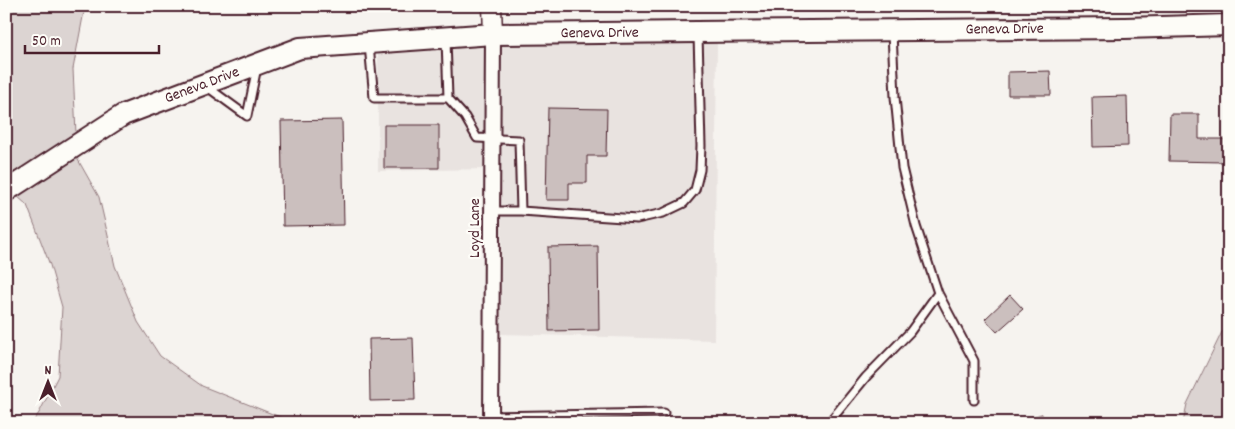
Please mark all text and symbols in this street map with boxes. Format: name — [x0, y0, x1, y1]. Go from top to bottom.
street label: Geneva Drive — [965, 17, 1044, 41]
street label: Geneva Drive — [560, 21, 639, 45]
scale bar — [25, 22, 159, 54]
text: 50 m — [32, 31, 61, 53]
street label: Geneva Drive — [161, 60, 243, 110]
street label: Loyd Lane — [464, 198, 487, 258]
north arrow — [22, 356, 72, 406]
text: N — [45, 361, 52, 381]

